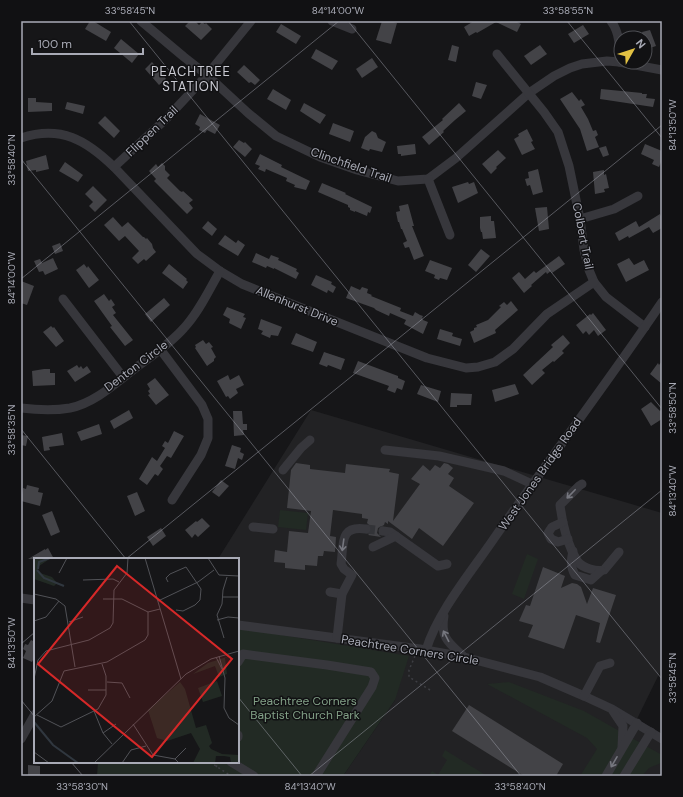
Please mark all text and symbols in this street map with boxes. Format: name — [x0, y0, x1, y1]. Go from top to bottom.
text: 33°58'45"N — [105, 4, 155, 17]
text: 84°14'00"W — [312, 4, 365, 17]
text: 33°58'55"N — [543, 4, 593, 17]
scale bar — [32, 30, 143, 56]
north arrow — [613, 30, 653, 70]
text: 100 m — [38, 36, 72, 52]
text: N — [633, 36, 649, 51]
district label: PEACHTREE STATION — [151, 63, 231, 95]
text: 84°13'50"W — [666, 99, 679, 151]
street label: Flippen Trail — [123, 102, 181, 160]
text: 33°58'40"N — [5, 134, 18, 186]
street label: Clinchfield Trail — [309, 144, 393, 186]
street label: Colbert Trail — [569, 201, 597, 271]
text: 84°14'00"W — [5, 251, 18, 304]
street label: Allenhurst Drive — [254, 282, 341, 330]
street label: Denton Circle — [101, 337, 171, 395]
text: 33°58'50"N — [666, 382, 679, 434]
text: 33°58'35"N — [5, 405, 18, 455]
street label: West Jones Bridge Road — [495, 415, 585, 533]
text: 84°13'40"W — [666, 465, 679, 517]
one-way arrow — [566, 489, 576, 499]
one-way arrow — [339, 538, 347, 551]
inset map — [34, 558, 239, 763]
text: 84°13'50"W — [5, 617, 18, 669]
one-way arrow — [442, 630, 449, 642]
street label: Peachtree Corners Circle — [340, 631, 480, 669]
text: 33°58'45"N — [666, 653, 679, 703]
park label: Peachtree Corners Baptist Church Park — [250, 693, 360, 723]
one-way arrow — [610, 756, 618, 768]
text: 33°58'30"N — [56, 780, 108, 793]
text: 84°13'40"W — [284, 780, 336, 793]
text: 33°58'40"N — [494, 780, 546, 793]

